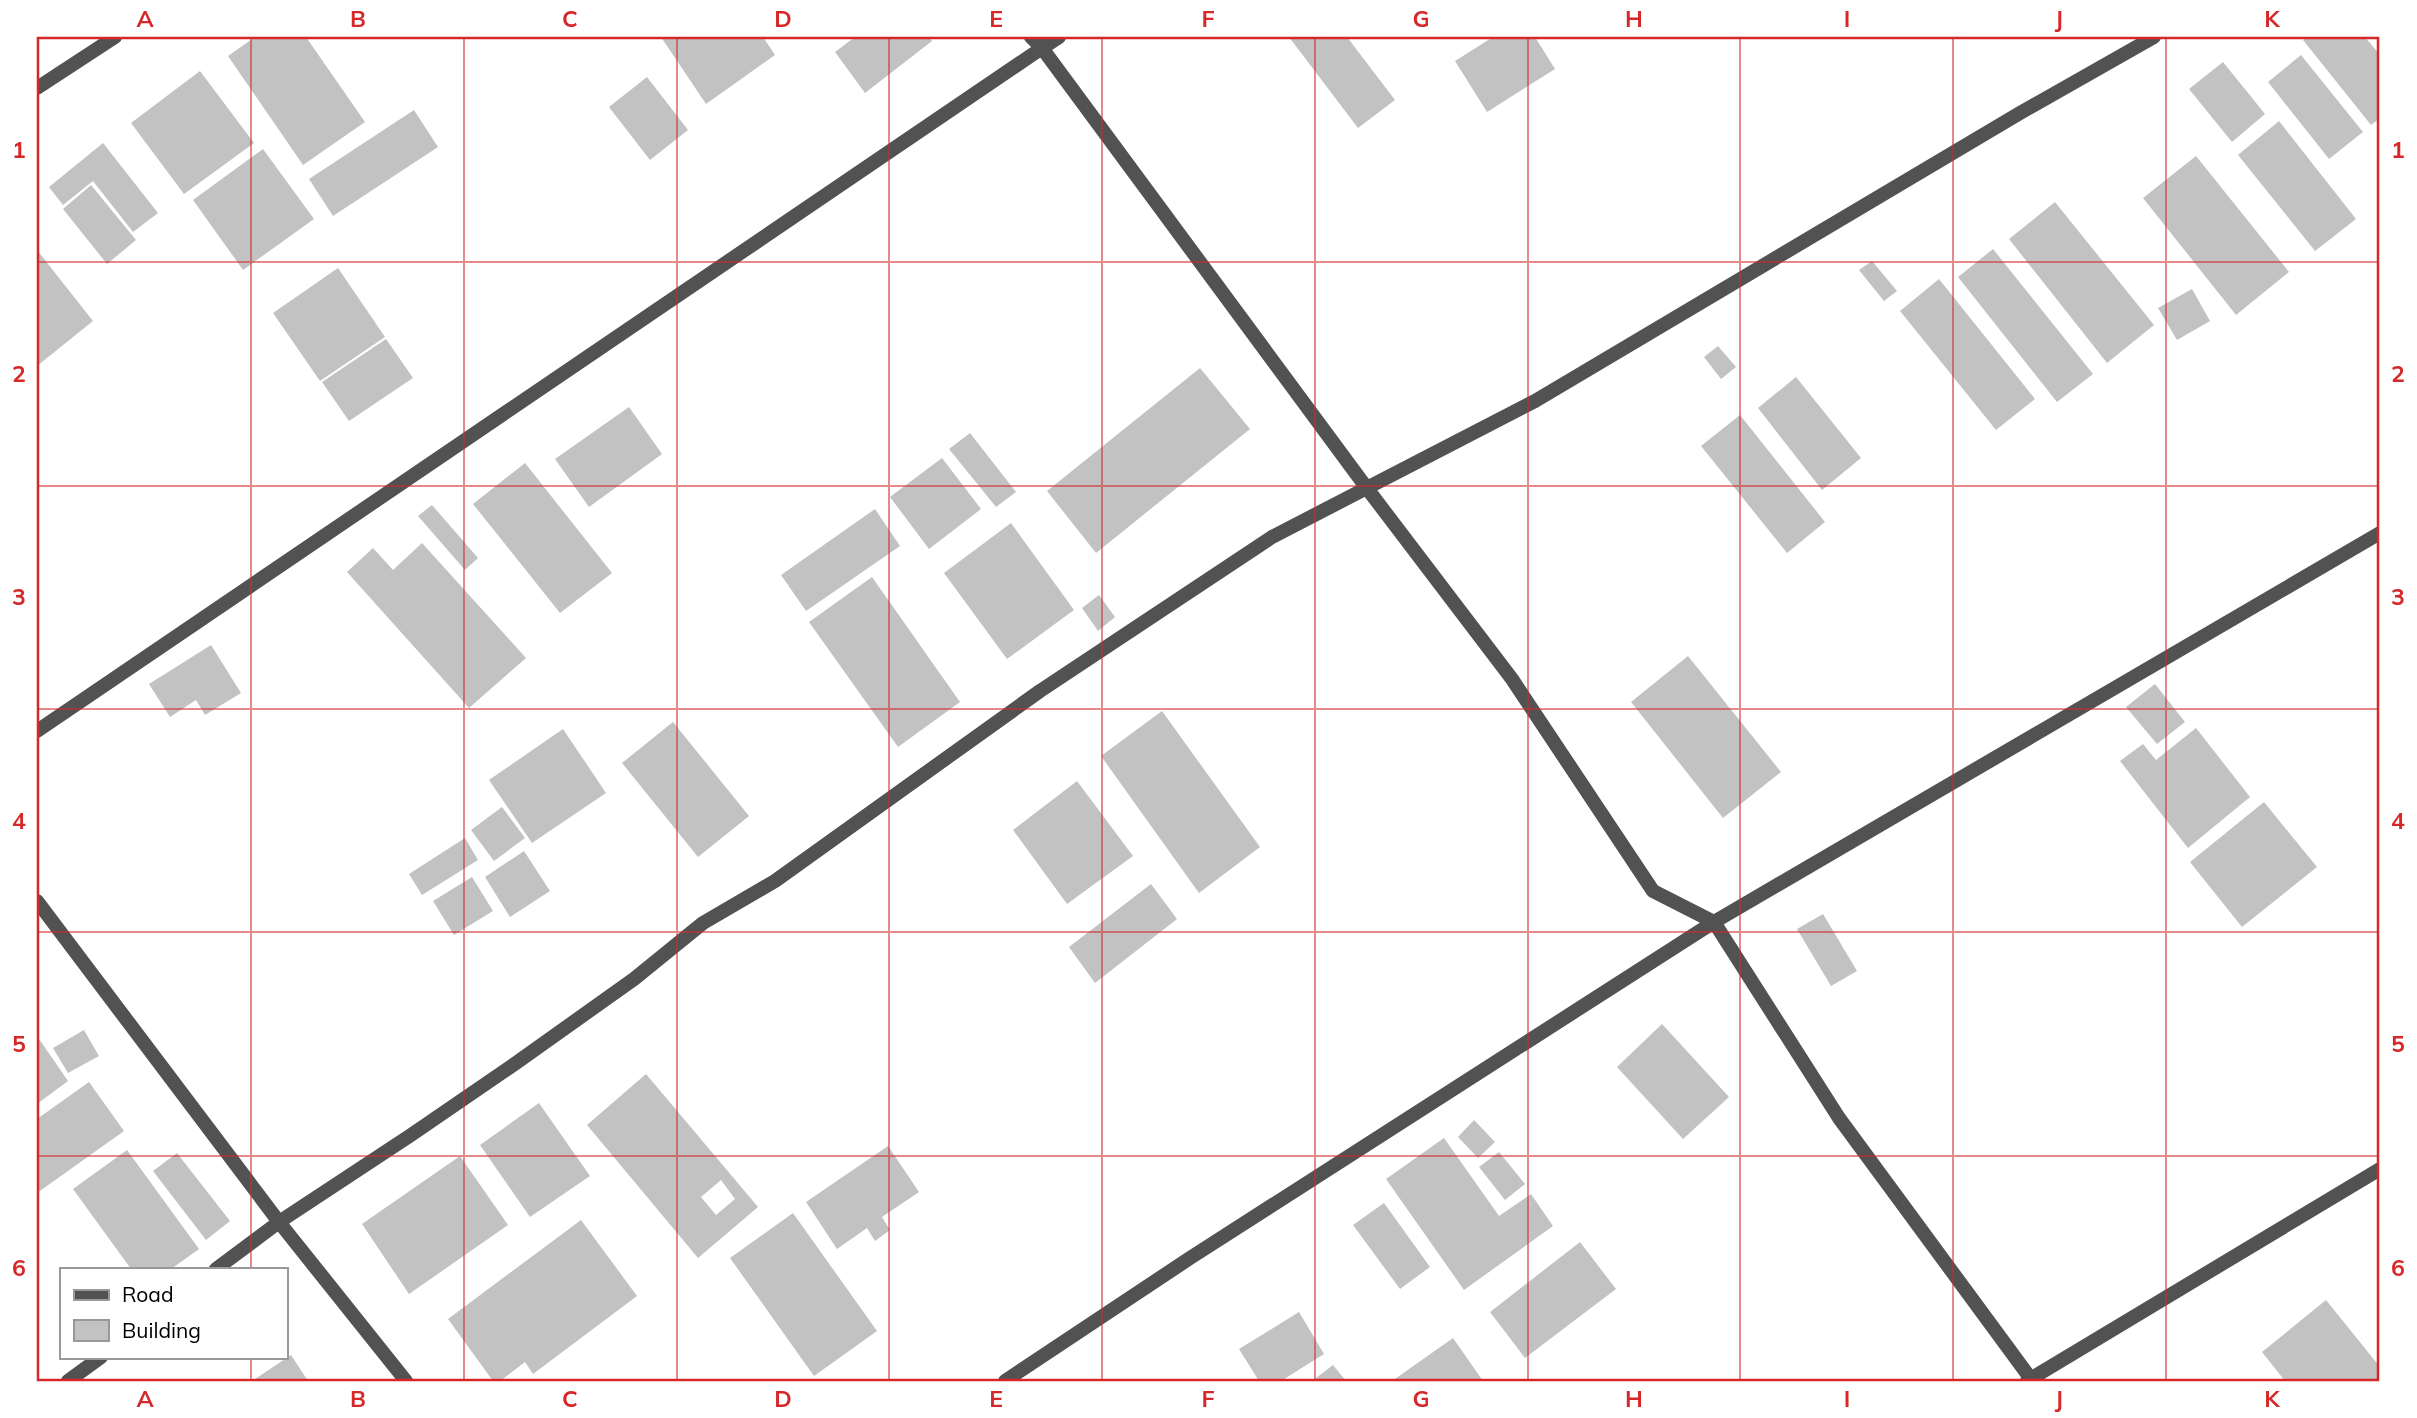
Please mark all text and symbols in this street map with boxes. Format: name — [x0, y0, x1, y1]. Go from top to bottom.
text: A — [136, 4, 154, 33]
text: B — [350, 4, 366, 33]
text: C — [562, 4, 578, 33]
text: D — [774, 4, 792, 33]
text: E — [989, 4, 1003, 33]
text: F — [1201, 4, 1215, 33]
text: G — [1412, 4, 1430, 33]
text: H — [1625, 4, 1643, 33]
text: I — [1844, 4, 1850, 33]
text: J — [2055, 4, 2063, 33]
text: K — [2264, 4, 2281, 33]
text: 1 — [12, 135, 26, 164]
text: 1 — [2391, 135, 2405, 164]
text: 2 — [12, 359, 26, 388]
text: 2 — [2391, 359, 2405, 388]
text: 3 — [12, 582, 26, 611]
text: 3 — [2391, 582, 2405, 611]
text: 4 — [12, 806, 26, 835]
text: 4 — [2391, 806, 2405, 835]
text: 5 — [12, 1029, 26, 1058]
text: 5 — [2391, 1029, 2405, 1058]
text: 6 — [12, 1253, 26, 1282]
text: 6 — [2391, 1253, 2405, 1282]
legend — [60, 1268, 287, 1358]
text: Road — [122, 1281, 173, 1307]
text: Building — [122, 1317, 201, 1343]
text: A — [136, 1384, 154, 1413]
text: B — [350, 1384, 366, 1413]
text: C — [562, 1384, 578, 1413]
text: D — [774, 1384, 792, 1413]
text: E — [989, 1384, 1003, 1413]
text: F — [1201, 1384, 1215, 1413]
text: G — [1412, 1384, 1430, 1413]
text: H — [1625, 1384, 1643, 1413]
text: I — [1844, 1384, 1850, 1413]
text: J — [2055, 1384, 2063, 1413]
text: K — [2264, 1384, 2281, 1413]

